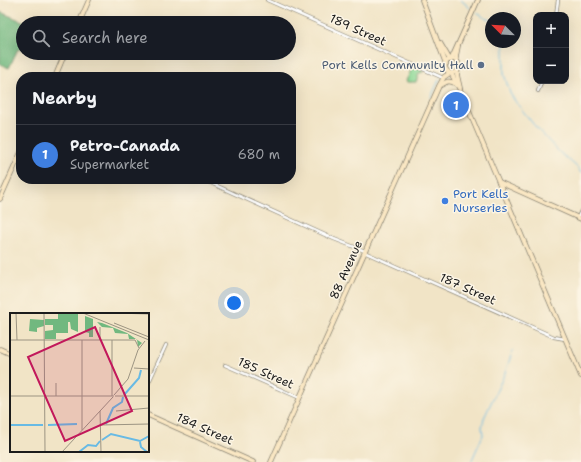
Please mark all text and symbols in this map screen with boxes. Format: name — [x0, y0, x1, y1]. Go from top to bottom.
street label: 189 Street — [327, 10, 389, 50]
north arrow — [485, 12, 521, 48]
map controls — [533, 12, 569, 84]
button: + — [533, 12, 569, 48]
search box — [16, 16, 296, 60]
icon: search — [30, 27, 52, 49]
text: Search here — [62, 28, 148, 48]
button: − — [533, 48, 569, 84]
place label: Port Kells Community Hall — [322, 57, 473, 73]
marker: Port Kells Community Hall — [476, 60, 486, 70]
text: Nearby — [32, 87, 97, 109]
pin: 1 — [443, 90, 469, 120]
text: Petro-Canada — [70, 136, 180, 156]
text: 1 — [42, 146, 48, 163]
text: 680 m — [238, 146, 280, 163]
text: Supermarket — [70, 156, 149, 173]
place label: Port Kells Nurseries — [453, 186, 509, 216]
marker: Port Kells Nurseries — [440, 196, 450, 206]
street label: 88 Avenue — [326, 238, 366, 302]
street label: 187 Street — [437, 269, 499, 309]
your location — [224, 293, 244, 313]
inset map — [10, 313, 149, 452]
street label: 185 Street — [235, 354, 297, 392]
street label: 184 Street — [174, 409, 236, 449]

